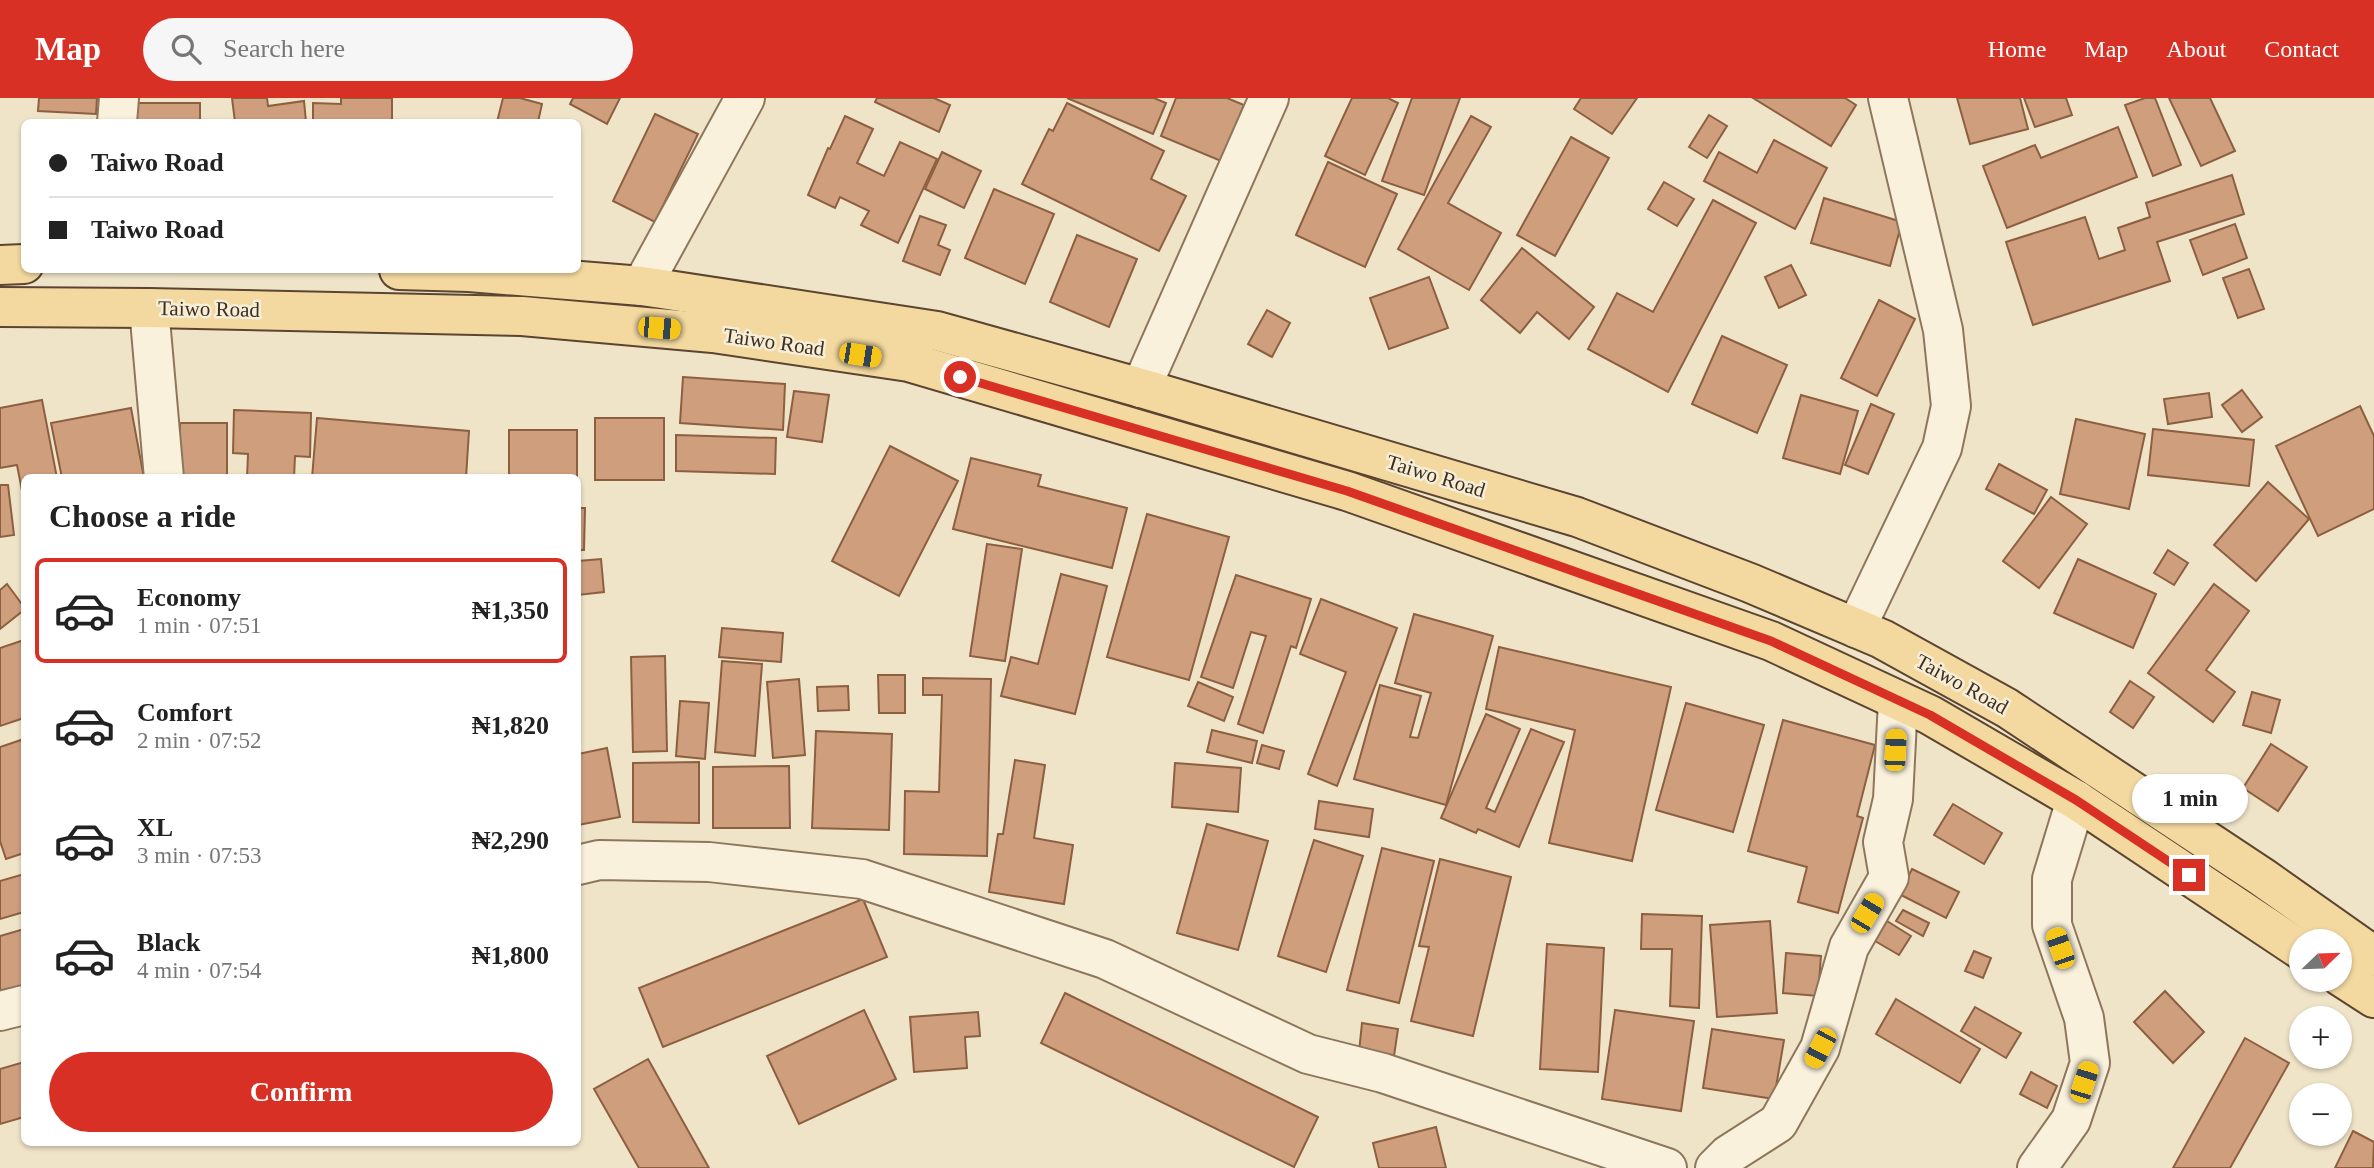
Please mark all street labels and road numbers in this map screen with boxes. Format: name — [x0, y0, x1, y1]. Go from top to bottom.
street label: Taiwo Road — [158, 296, 261, 322]
street label: Taiwo Road — [722, 323, 827, 361]
street label: Taiwo Road — [1384, 450, 1489, 502]
street label: Taiwo Road — [1912, 649, 2013, 719]

